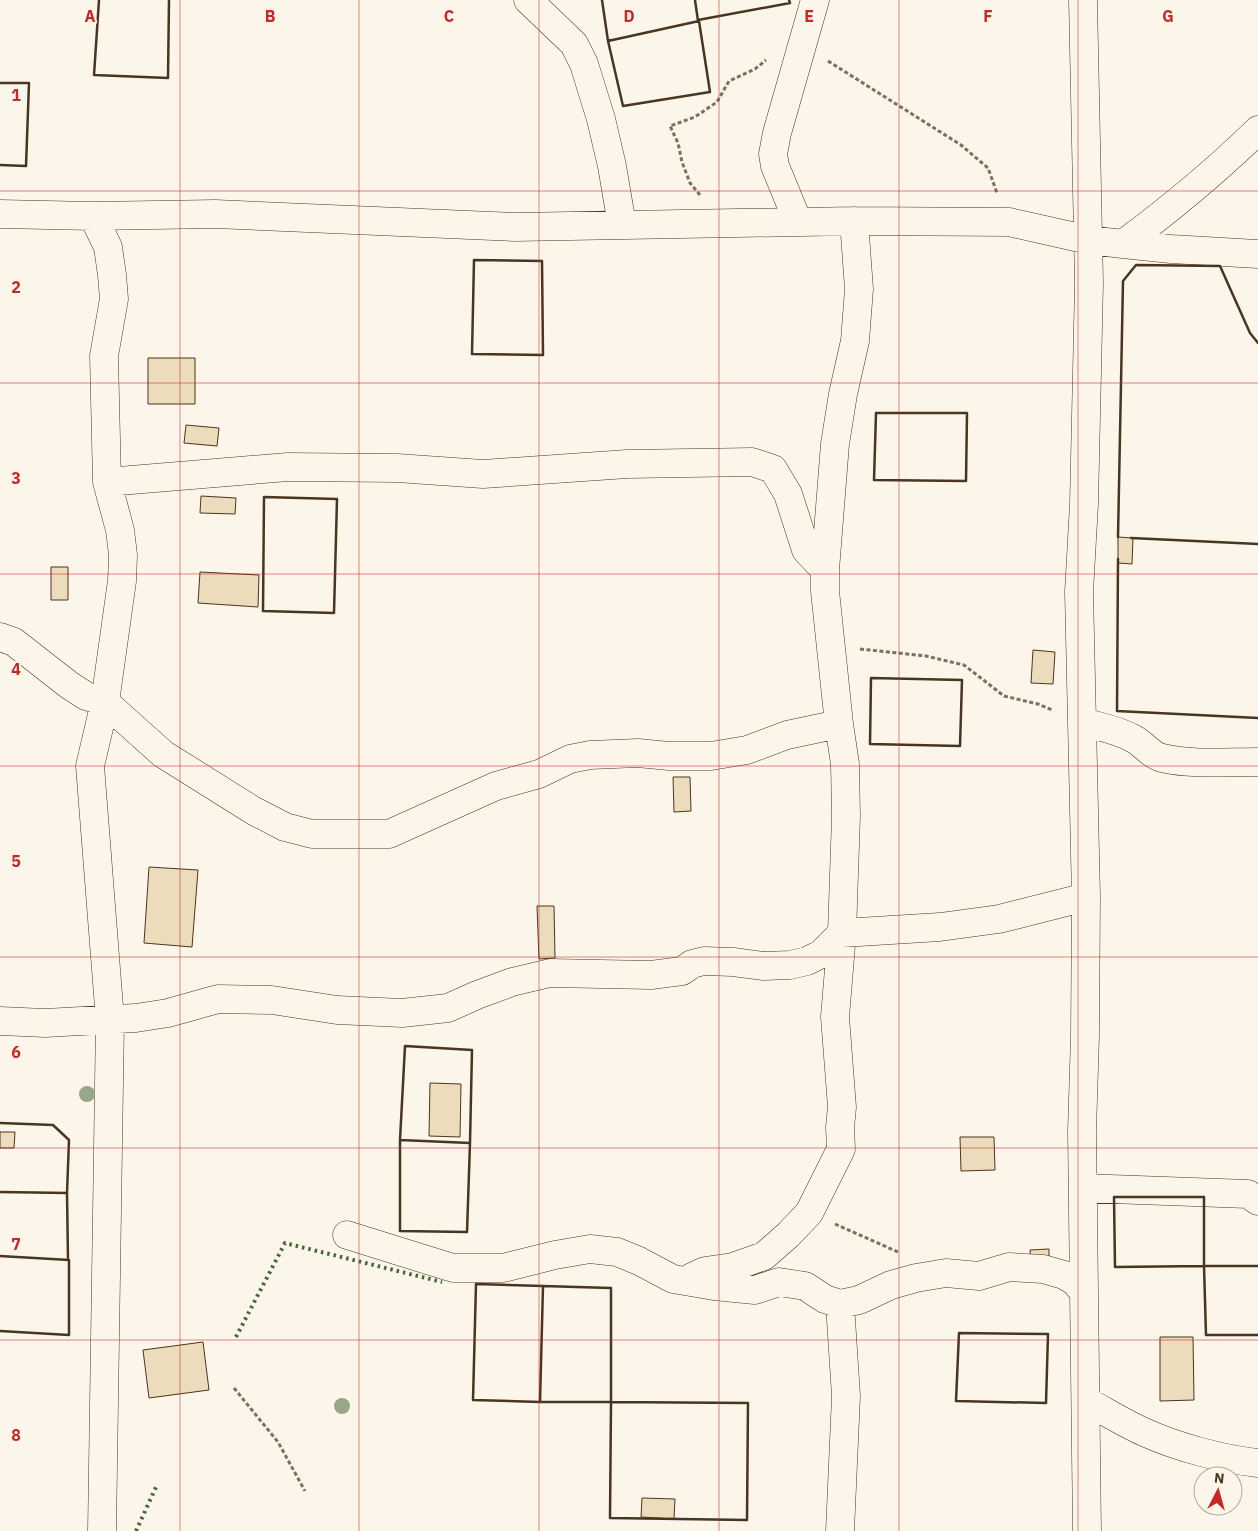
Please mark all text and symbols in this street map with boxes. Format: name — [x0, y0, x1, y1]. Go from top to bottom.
text: A — [85, 6, 96, 26]
text: B — [265, 6, 276, 26]
text: C — [444, 6, 454, 26]
text: D — [623, 6, 635, 26]
text: E — [804, 6, 814, 26]
text: F — [983, 6, 993, 26]
text: G — [1162, 6, 1174, 26]
text: 1 — [11, 85, 21, 105]
text: 2 — [11, 277, 21, 297]
text: 3 — [11, 468, 21, 488]
text: 4 — [11, 659, 21, 679]
text: 5 — [11, 851, 21, 871]
text: 6 — [11, 1042, 21, 1062]
text: 7 — [11, 1234, 21, 1254]
text: 8 — [11, 1425, 21, 1445]
north arrow — [1193, 1466, 1243, 1516]
text: N — [1213, 1469, 1225, 1488]

